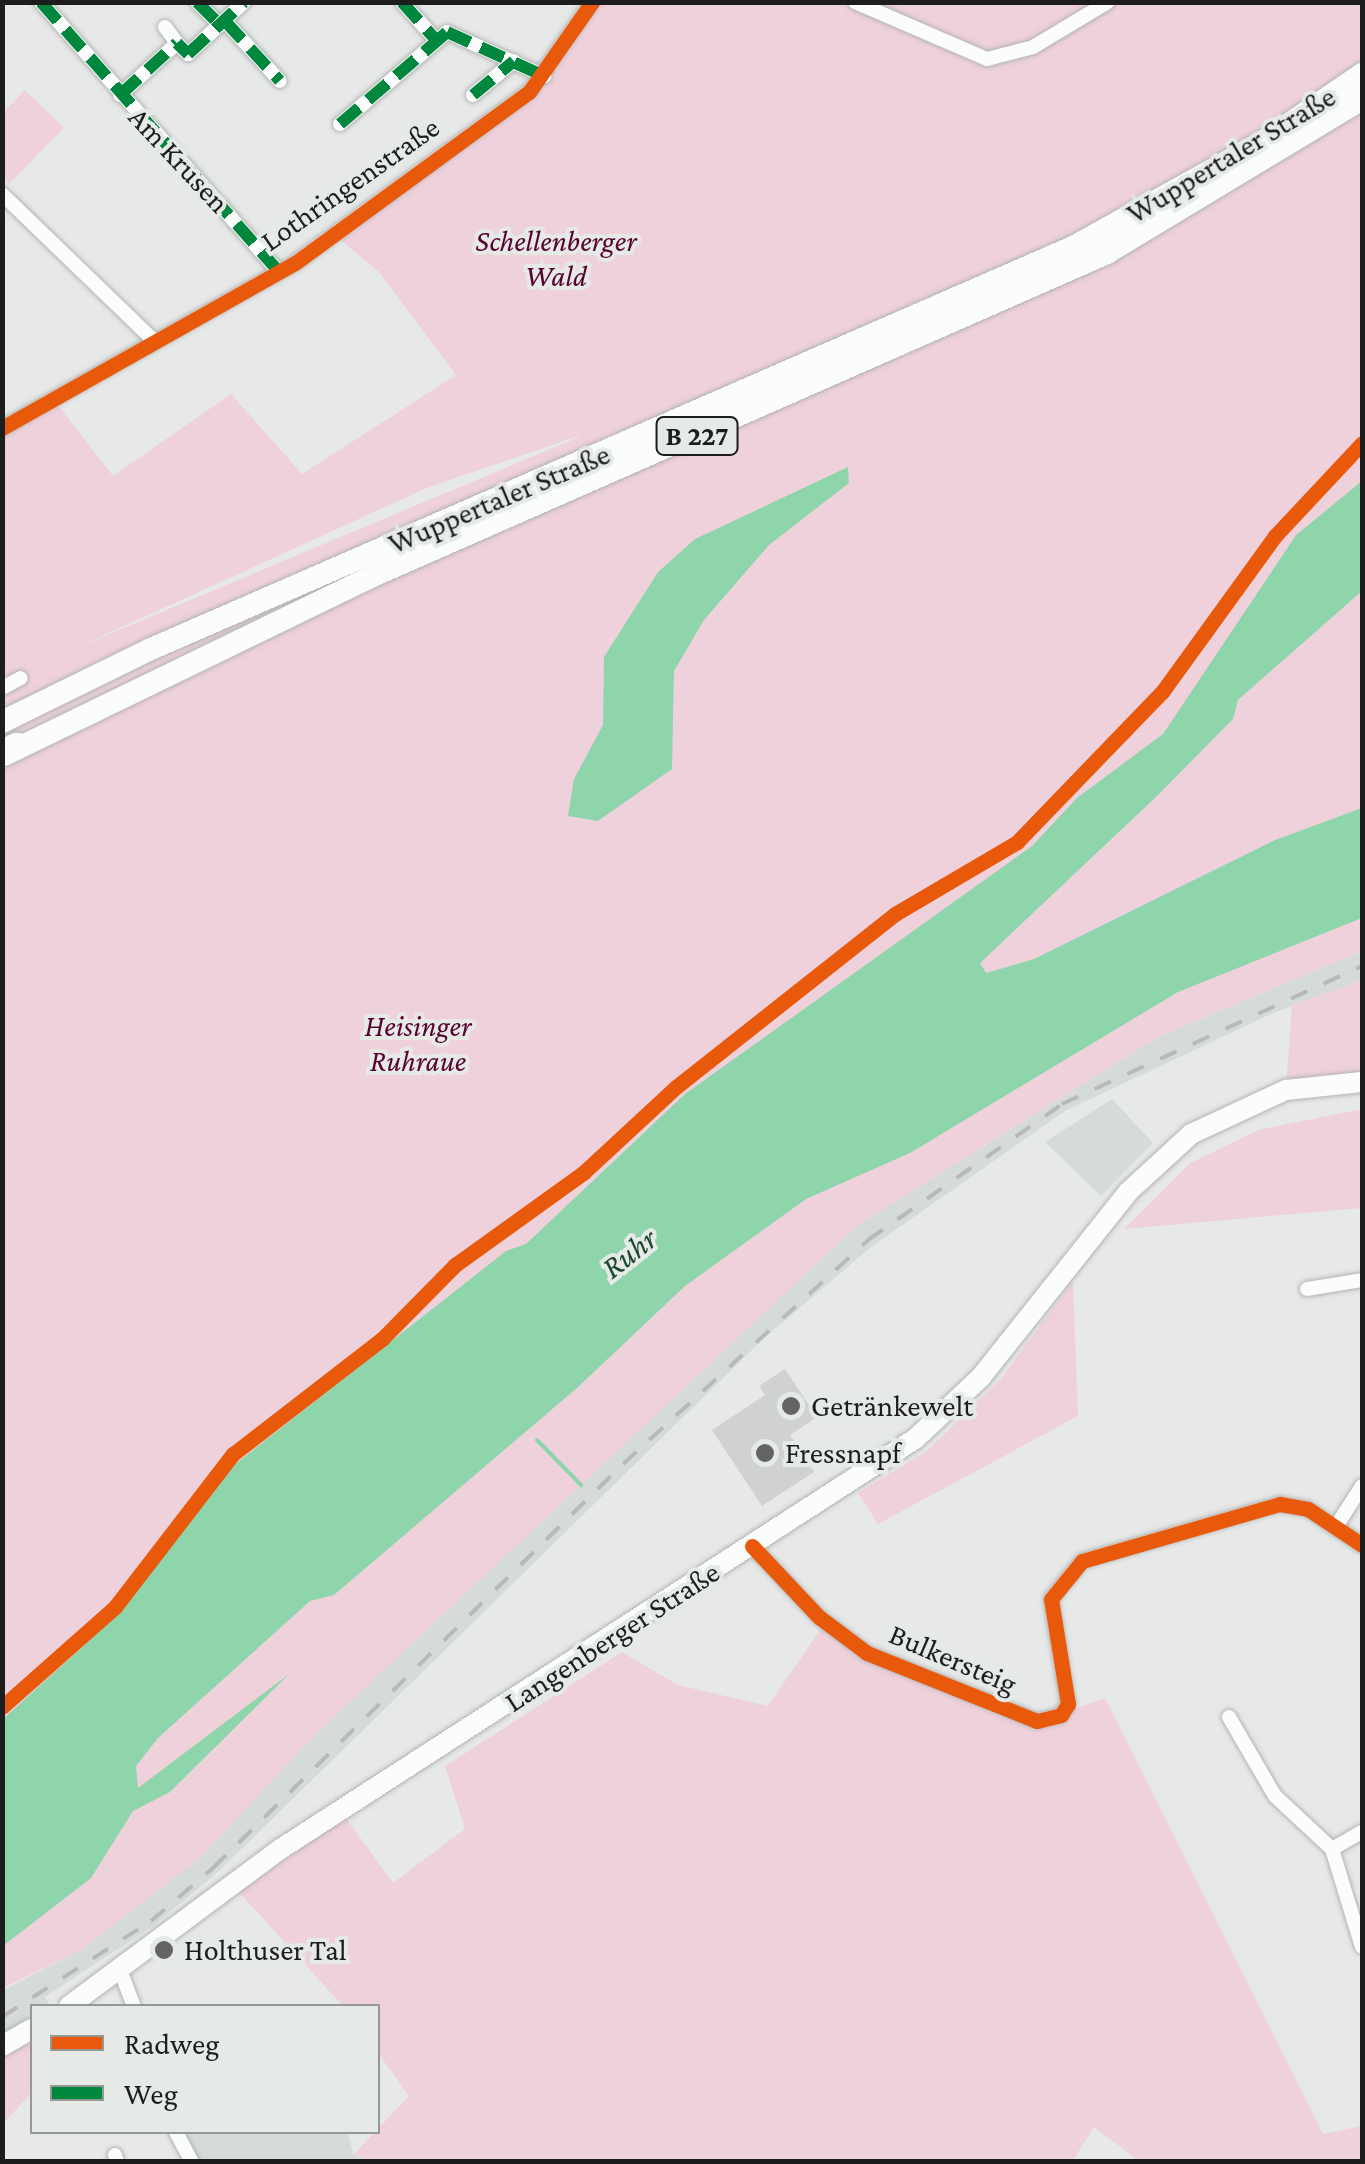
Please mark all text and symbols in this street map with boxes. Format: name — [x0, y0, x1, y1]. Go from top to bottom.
street label: Wuppertaler Straße — [1120, 79, 1342, 231]
street label: Am Krusen — [121, 100, 237, 220]
street label: Lothringenstraße — [254, 109, 446, 259]
park label: Schellenberger Wald — [475, 223, 637, 294]
road number: B 227 — [654, 413, 740, 459]
street label: Wuppertaler Straße — [383, 436, 615, 562]
park label: Heisinger Ruhraue — [365, 1008, 471, 1078]
water label: Ruhr — [594, 1219, 664, 1287]
place label: Getränkewelt — [811, 1388, 973, 1424]
marker: Getränkewelt — [780, 1395, 802, 1417]
place label: Fressnapf — [785, 1435, 901, 1471]
marker: Fressnapf — [754, 1442, 776, 1464]
street label: Langenberger Straße — [498, 1554, 726, 1720]
street label: Bulkersteig — [884, 1616, 1022, 1702]
place label: Holthuser Tal — [184, 1932, 347, 1968]
marker: Holthuser Tal — [153, 1939, 175, 1961]
legend — [30, 2004, 380, 2134]
text: Radweg — [124, 2027, 220, 2060]
text: Weg — [124, 2077, 178, 2110]

